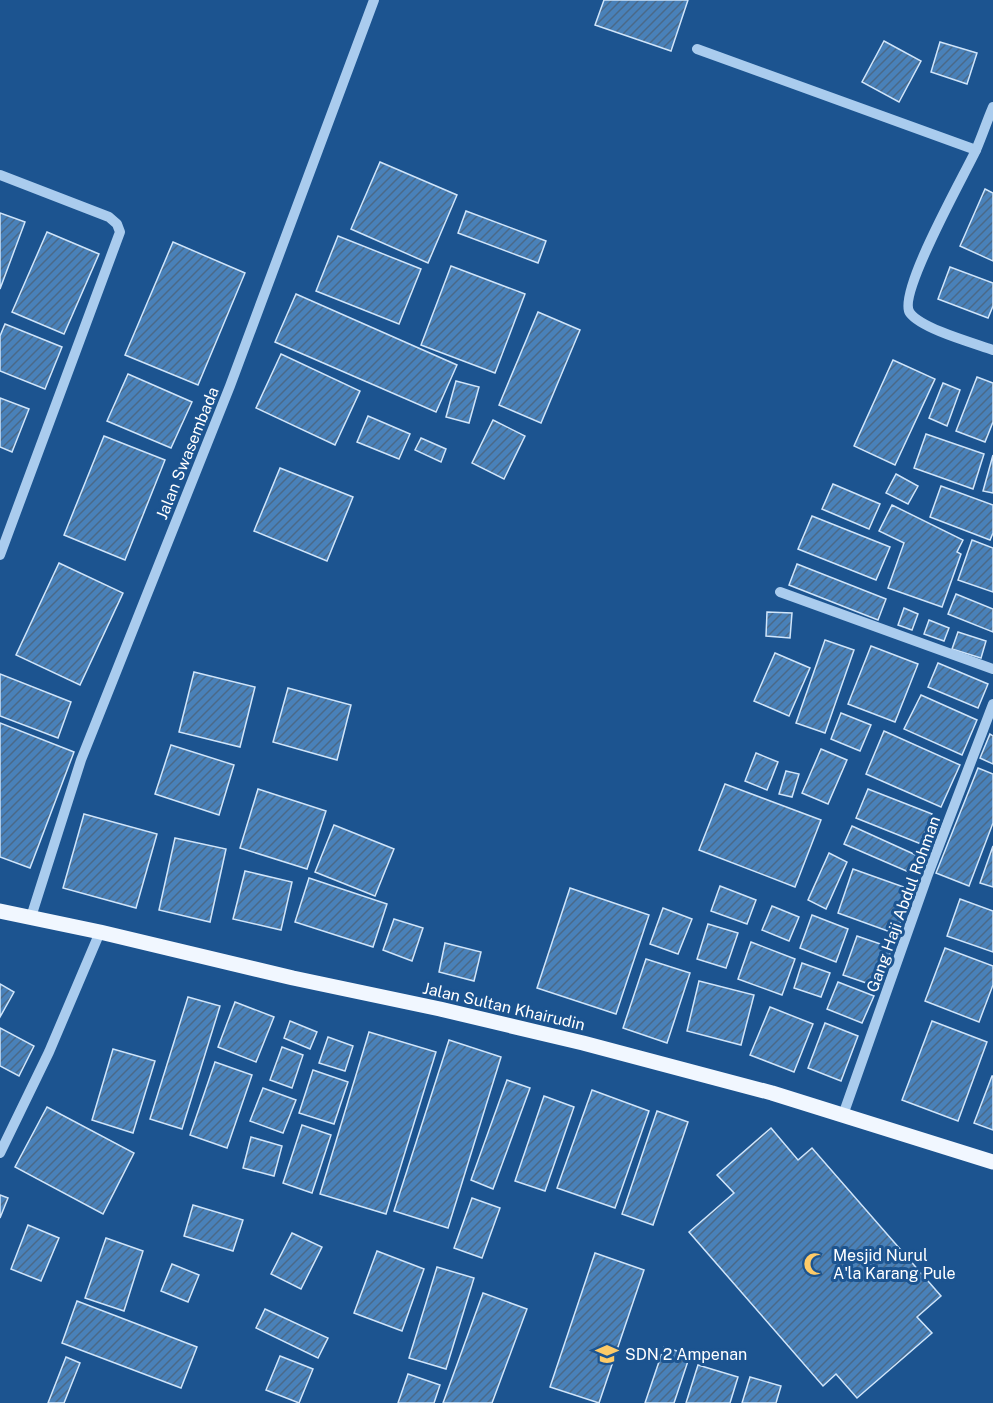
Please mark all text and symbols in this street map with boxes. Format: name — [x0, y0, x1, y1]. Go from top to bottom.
street label: Jalan Swasembada — [152, 384, 223, 522]
street label: Gang Haji Abdul Rohman — [863, 813, 944, 995]
street label: Jalan Sultan Khairudin — [421, 979, 587, 1034]
place label: Mesjid Nurul A'la Karang Pule — [833, 1246, 956, 1283]
mosque icon: Mesjid Nurul A'la Karang Pule — [802, 1251, 828, 1277]
school or university icon: SDN 2 Ampenan — [594, 1341, 620, 1367]
place label: SDN 2 Ampenan — [625, 1345, 747, 1364]

